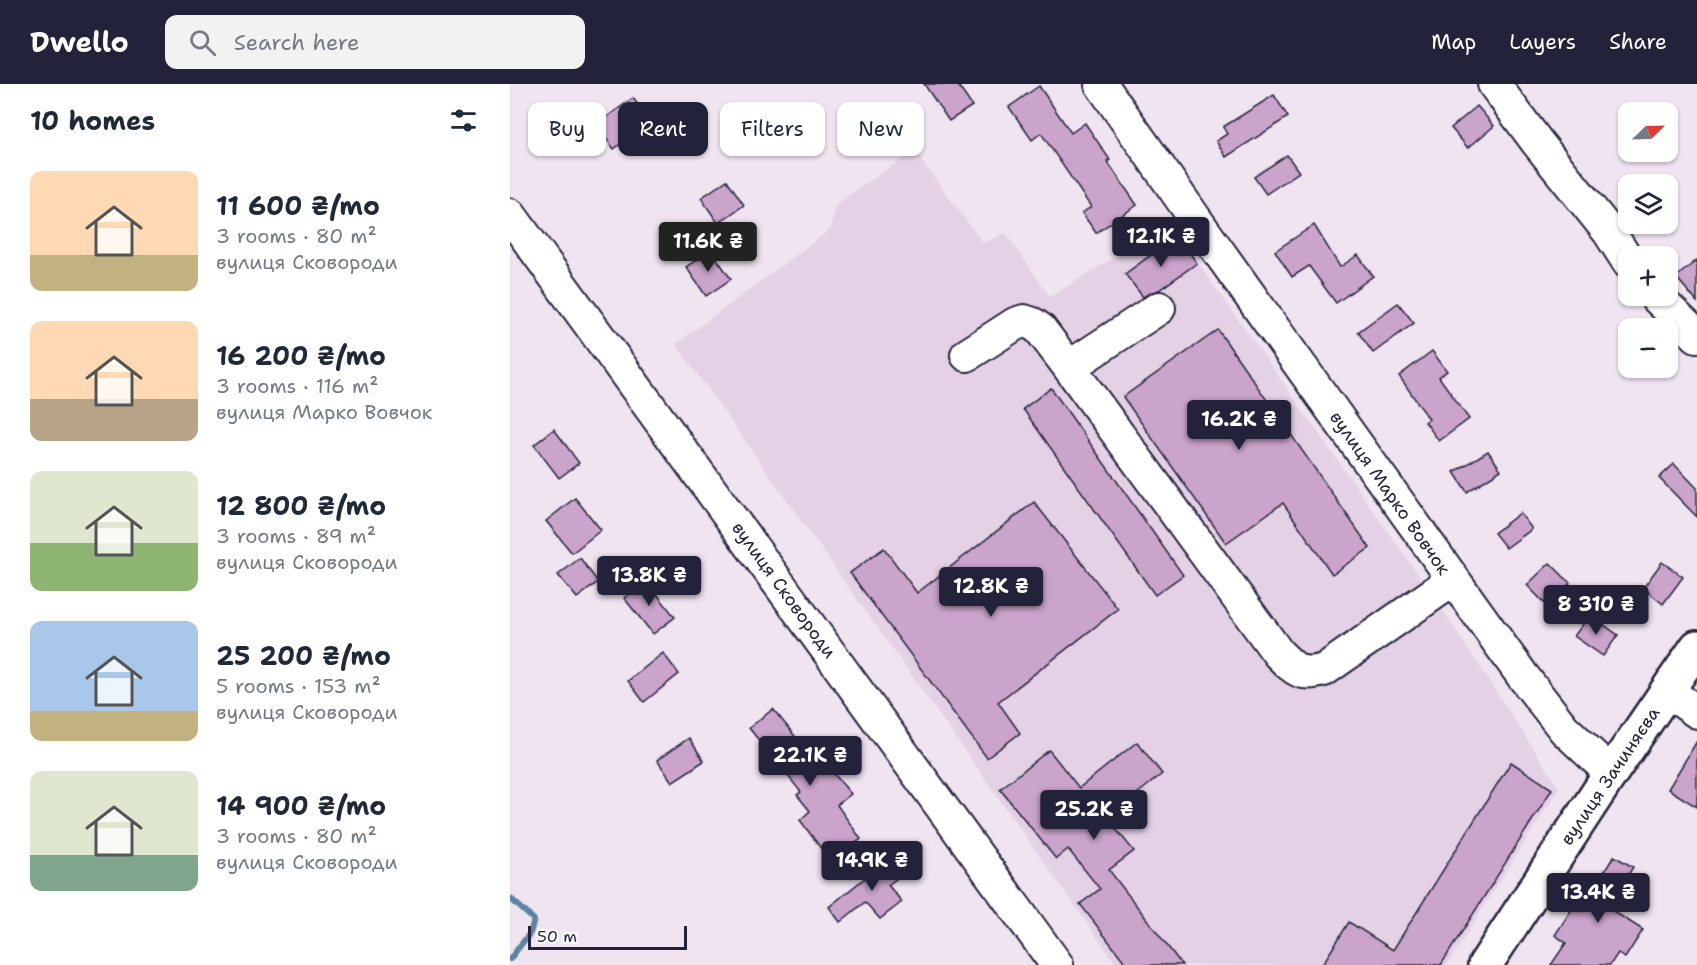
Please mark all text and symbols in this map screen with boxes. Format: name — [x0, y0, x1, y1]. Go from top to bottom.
search box — [165, 15, 585, 69]
text: Dwello — [30, 23, 129, 61]
icon: search — [186, 26, 219, 59]
text: Search here — [234, 28, 360, 57]
text: Map — [1431, 28, 1476, 56]
text: Layers — [1509, 28, 1576, 56]
text: Share — [1609, 28, 1667, 56]
chip: Buy — [528, 102, 606, 156]
chip: Rent — [618, 102, 708, 156]
chip: Filters — [720, 102, 825, 156]
chip: New — [837, 102, 924, 156]
north arrow — [1618, 102, 1678, 162]
map controls — [1618, 102, 1678, 378]
text: 10 homes — [30, 103, 155, 138]
icon: filters — [447, 104, 480, 137]
button: layers — [1618, 174, 1678, 234]
text: 11 600 ₴/mo — [216, 188, 380, 223]
icon: home — [78, 195, 150, 267]
pin: 12.1K ₴ — [1106, 217, 1216, 268]
pin: 11.6K ₴ — [653, 222, 763, 273]
text: 3 rooms · 80 m² — [216, 223, 377, 249]
text: 12.1K ₴ — [1126, 223, 1196, 249]
text: 11.6K ₴ — [673, 228, 743, 254]
button: + — [1618, 246, 1678, 306]
text: вулиця Сковороди — [216, 249, 398, 275]
button: − — [1618, 318, 1678, 378]
text: 16 200 ₴/mo — [216, 338, 386, 373]
icon: home — [78, 345, 150, 417]
text: 3 rooms · 116 m² — [216, 373, 378, 399]
text: вулиця Марко Вовчок — [216, 399, 432, 425]
pin: 16.2K ₴ — [1184, 400, 1294, 451]
text: 16.2K ₴ — [1201, 406, 1277, 432]
street label: вулиця Марко Вовчок — [1324, 406, 1456, 580]
text: 12 800 ₴/mo — [216, 488, 386, 523]
icon: home — [78, 495, 150, 567]
street label: вулиця Сковороди — [726, 517, 842, 663]
text: 3 rooms · 89 m² — [216, 523, 376, 549]
text: вулиця Сковороди — [216, 549, 398, 575]
pin: 13.8K ₴ — [594, 556, 704, 607]
text: 13.8K ₴ — [611, 562, 687, 588]
pin: 12.8K ₴ — [936, 567, 1046, 618]
text: 12.8K ₴ — [953, 573, 1029, 599]
pin: 8 310 ₴ — [1541, 585, 1651, 636]
text: 8 310 ₴ — [1557, 591, 1635, 617]
text: 25 200 ₴/mo — [216, 638, 391, 673]
icon: home — [78, 645, 150, 717]
text: 5 rooms · 153 m² — [216, 673, 381, 699]
text: вулиця Сковороди — [216, 699, 398, 725]
street label: вулиця Зачиняєва — [1555, 702, 1665, 850]
pin: 22.1K ₴ — [755, 736, 865, 787]
text: 22.1K ₴ — [773, 742, 847, 768]
text: 14 900 ₴/mo — [216, 788, 386, 823]
pin: 25.2K ₴ — [1039, 790, 1149, 841]
icon: home — [78, 795, 150, 867]
text: 25.2K ₴ — [1054, 796, 1134, 822]
text: 3 rooms · 80 m² — [216, 823, 377, 849]
pin: 14.9K ₴ — [817, 841, 927, 892]
text: 14.9K ₴ — [836, 847, 908, 873]
text: вулиця Сковороди — [216, 849, 398, 875]
pin: 13.4K ₴ — [1543, 873, 1653, 924]
text: 13.4K ₴ — [1561, 879, 1635, 905]
scale bar — [528, 923, 687, 950]
text: 50 m — [537, 926, 577, 947]

